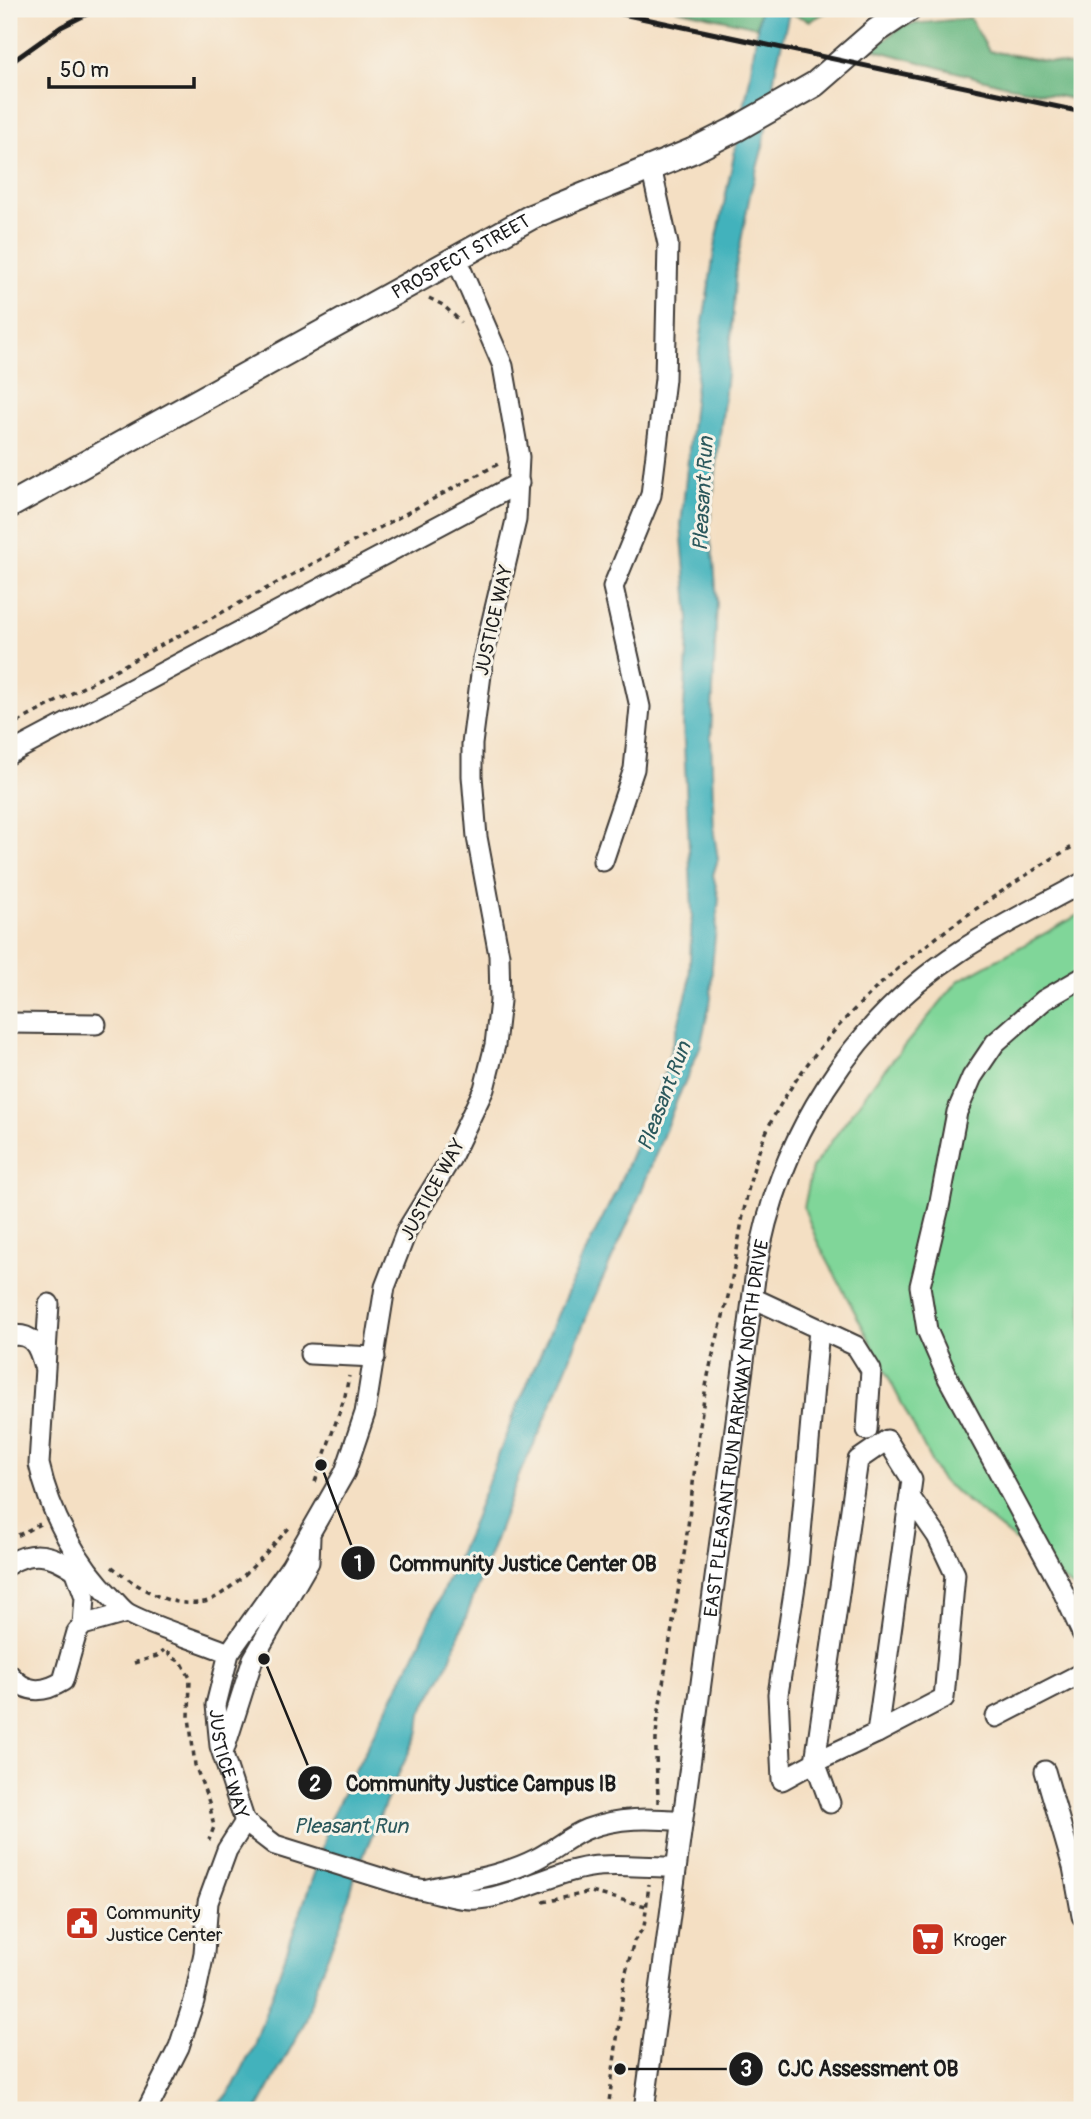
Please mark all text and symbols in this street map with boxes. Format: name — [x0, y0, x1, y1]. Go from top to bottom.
scale bar — [49, 46, 194, 90]
text: 50 m — [60, 57, 109, 84]
street label: PROSPECT STREET — [388, 209, 534, 305]
water label: Pleasant Run — [687, 435, 720, 552]
street label: JUSTICE WAY — [470, 563, 518, 678]
water label: Pleasant Run — [631, 1037, 698, 1154]
street label: JUSTICE WAY — [395, 1134, 471, 1245]
street label: EAST PLEASANT RUN PARKWAY NORTH DRIVE — [699, 1237, 775, 1619]
callout: Community Justice Center OB — [340, 1542, 671, 1584]
text: 1 — [354, 1551, 362, 1578]
text: Community Justice Center OB — [389, 1551, 657, 1578]
street label: JUSTICE WAY — [203, 1708, 254, 1822]
callout: Community Justice Campus IB — [297, 1762, 631, 1804]
text: 2 — [309, 1771, 321, 1798]
text: Community Justice Campus IB — [346, 1771, 616, 1798]
water label: Pleasant Run — [294, 1813, 409, 1840]
place label: Community Justice Center — [106, 1901, 223, 1947]
public building icon: Community Justice Center — [63, 1904, 101, 1942]
supermarket icon: Kroger — [909, 1920, 947, 1958]
place label: Kroger — [953, 1928, 1007, 1952]
callout: CJC Assessment OB — [729, 2048, 973, 2090]
text: 3 — [740, 2056, 752, 2083]
text: CJC Assessment OB — [778, 2056, 958, 2083]

